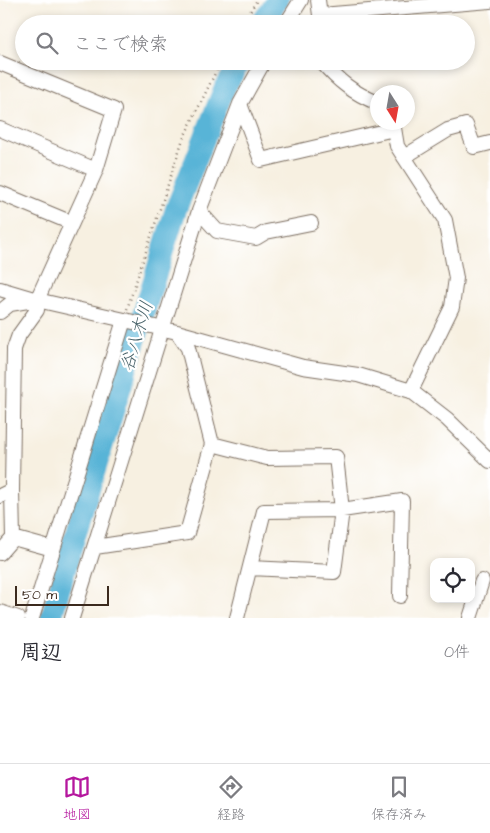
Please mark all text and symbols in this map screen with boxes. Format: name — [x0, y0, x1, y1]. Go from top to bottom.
search box — [15, 15, 475, 70]
icon: search — [33, 29, 61, 57]
text: ここで検索 — [73, 31, 168, 58]
north arrow — [370, 85, 415, 130]
water label: 谷八木川 — [115, 298, 159, 374]
map controls — [430, 558, 475, 603]
button: locate — [430, 558, 475, 603]
scale bar — [15, 583, 109, 606]
text: 50 m — [22, 585, 57, 605]
text: 周辺 — [20, 638, 62, 667]
text: 0件 — [444, 641, 470, 663]
tab: 地図 — [63, 773, 91, 825]
tab: 経路 — [217, 773, 245, 825]
tab: 保存済み — [371, 773, 427, 825]

